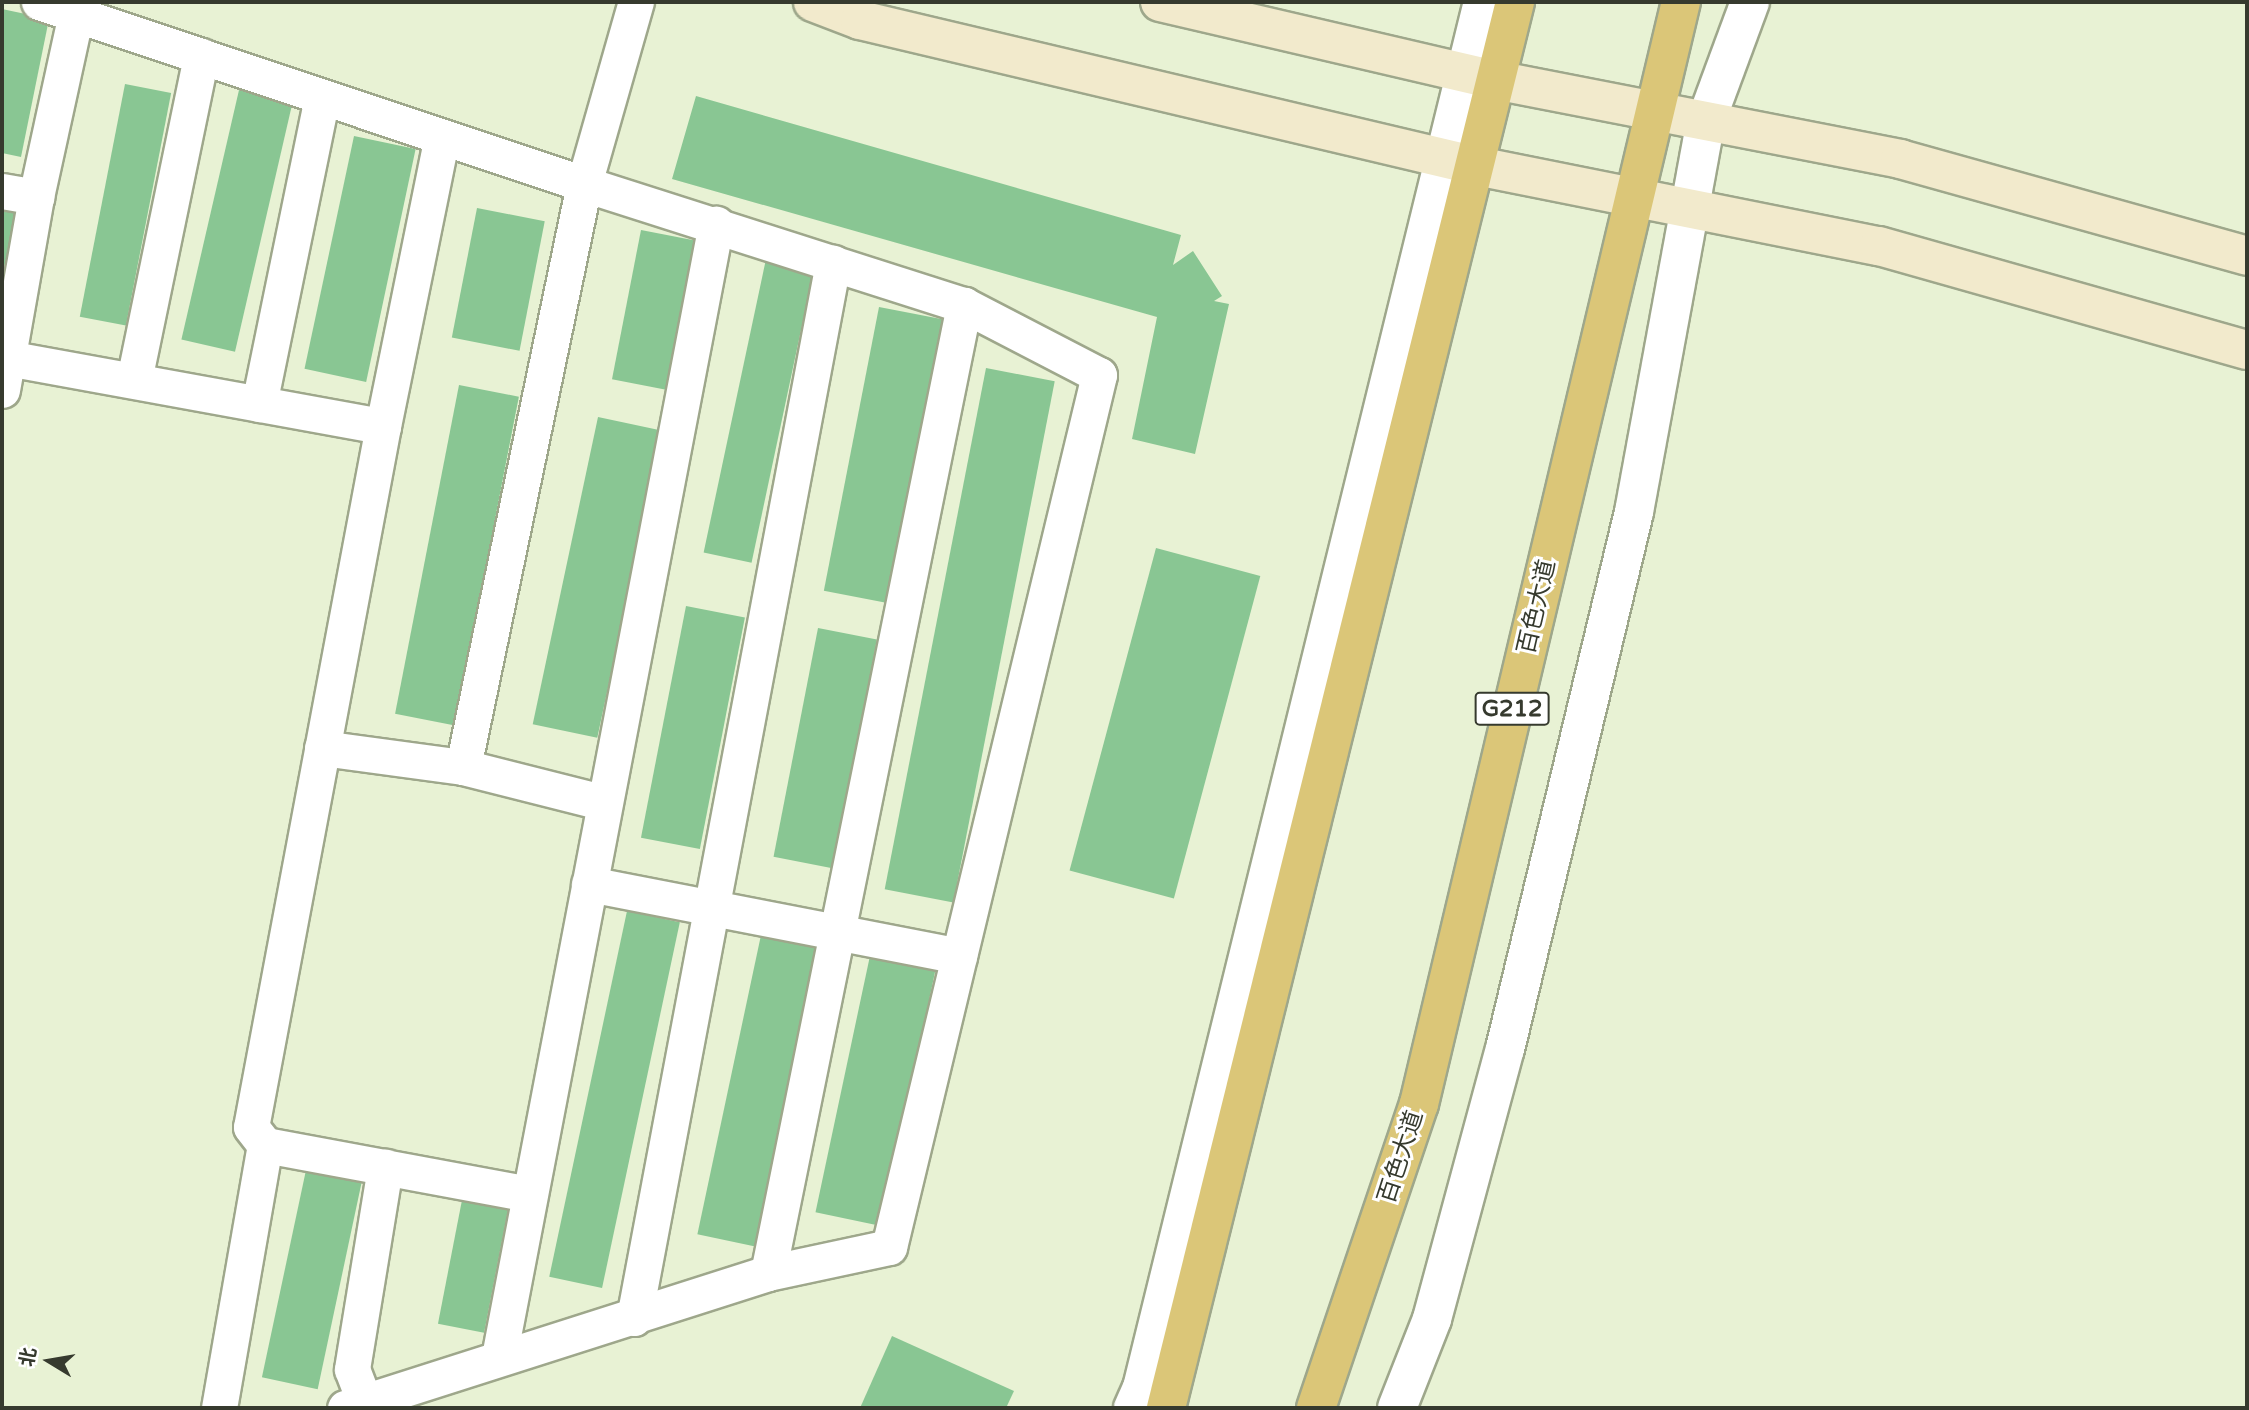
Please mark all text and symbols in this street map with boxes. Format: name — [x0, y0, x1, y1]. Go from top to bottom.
street label: 百色大道 — [1512, 557, 1562, 657]
road number: G212 — [1474, 690, 1550, 729]
street label: 百色大道 — [1372, 1107, 1430, 1207]
north arrow — [14, 1326, 84, 1396]
text: 北 — [16, 1346, 41, 1368]

